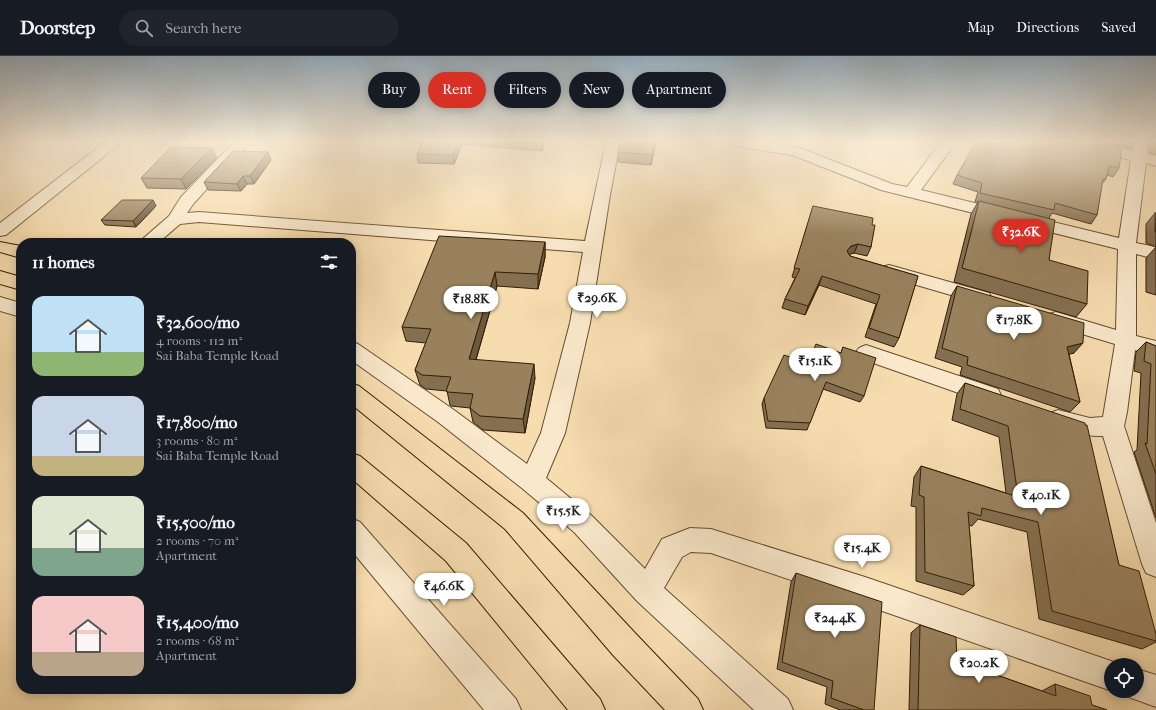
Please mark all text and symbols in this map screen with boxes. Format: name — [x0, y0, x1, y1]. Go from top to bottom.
search box — [119, 10, 399, 46]
text: Doorstep — [20, 17, 95, 39]
icon: search — [133, 17, 155, 39]
text: Search here — [165, 19, 241, 37]
text: Map — [967, 19, 994, 36]
text: Directions — [1016, 19, 1079, 36]
text: Saved — [1101, 19, 1136, 36]
chip: Buy — [368, 72, 420, 108]
chip: Rent — [428, 72, 486, 108]
chip: Filters — [494, 72, 561, 108]
chip: New — [569, 72, 624, 108]
chip: Apartment — [632, 72, 726, 108]
pin: ₹32.6K — [988, 219, 1054, 253]
text: ₹32.6K — [1002, 224, 1040, 239]
icon: filters — [318, 251, 340, 273]
text: 11 homes — [32, 252, 95, 272]
pin: ₹29.6K — [564, 285, 630, 319]
pin: ₹18.8K — [438, 286, 504, 320]
text: ₹29.6K — [577, 290, 617, 305]
text: ₹18.8K — [452, 291, 490, 306]
pin: ₹17.8K — [981, 307, 1047, 341]
icon: home — [64, 312, 112, 360]
text: ₹32,600/mo — [156, 312, 240, 332]
text: ₹17.8K — [996, 312, 1032, 327]
text: 4 rooms · 112 m² — [156, 333, 242, 348]
text: Sai Baba Temple Road — [156, 348, 279, 363]
pin: ₹15.1K — [782, 348, 848, 382]
text: ₹15.1K — [798, 353, 832, 368]
icon: home — [64, 412, 112, 460]
text: ₹17,800/mo — [156, 412, 237, 432]
text: 3 rooms · 80 m² — [156, 433, 237, 448]
text: Sai Baba Temple Road — [156, 448, 279, 463]
pin: ₹40.1K — [1008, 482, 1074, 516]
text: ₹40.1K — [1022, 487, 1060, 502]
pin: ₹15.5K — [530, 498, 596, 532]
text: ₹15.5K — [546, 503, 580, 518]
icon: home — [64, 512, 112, 560]
text: ₹15,500/mo — [156, 512, 235, 532]
text: 2 rooms · 70 m² — [156, 533, 239, 548]
pin: ₹15.4K — [829, 535, 895, 569]
text: ₹15.4K — [843, 540, 881, 555]
text: Apartment — [156, 548, 217, 563]
pin: ₹46.6K — [411, 573, 477, 607]
text: ₹46.6K — [423, 578, 465, 593]
pin: ₹24.4K — [802, 605, 868, 639]
text: ₹24.4K — [814, 610, 856, 625]
icon: home — [64, 612, 112, 660]
text: ₹15,400/mo — [156, 612, 239, 632]
text: 2 rooms · 68 m² — [156, 633, 239, 648]
text: Apartment — [156, 648, 217, 663]
pin: ₹20.2K — [946, 650, 1012, 684]
text: ₹20.2K — [959, 655, 999, 670]
map controls — [1104, 658, 1144, 698]
button: locate — [1104, 658, 1144, 698]

